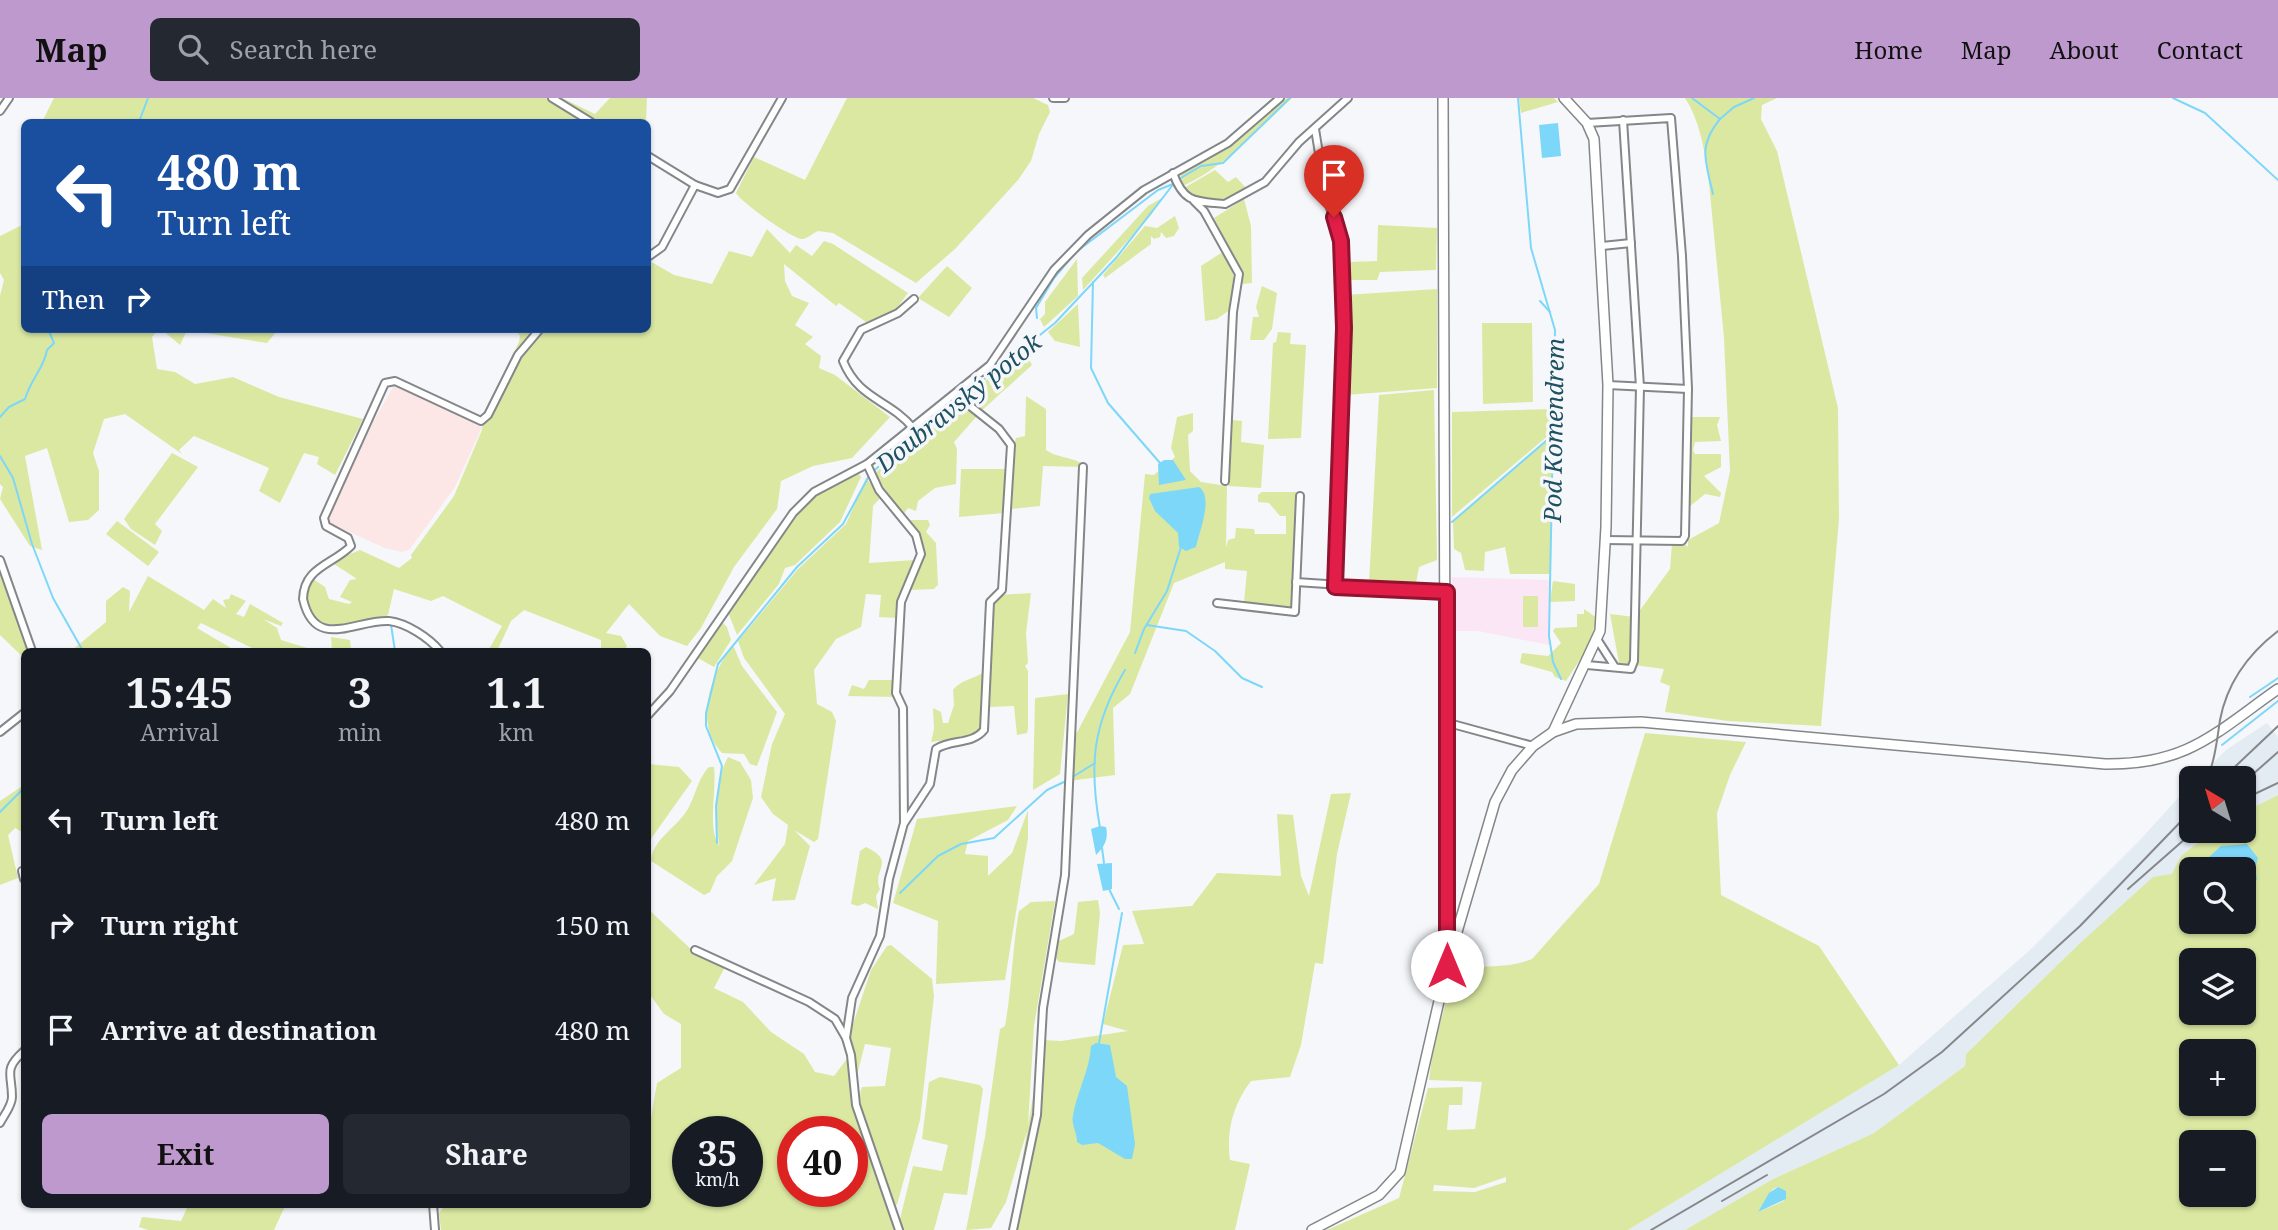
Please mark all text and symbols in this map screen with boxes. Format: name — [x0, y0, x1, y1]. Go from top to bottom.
search box — [150, 18, 640, 81]
text: Map — [35, 27, 108, 72]
icon: search — [174, 30, 212, 68]
text: Search here — [230, 31, 377, 67]
text: Home — [1854, 33, 1923, 66]
text: Map — [1961, 33, 2012, 66]
text: About — [2050, 33, 2119, 66]
text: Contact — [2157, 33, 2243, 66]
text: 480 m — [157, 138, 301, 204]
pin — [1304, 145, 1364, 217]
icon: left — [42, 147, 133, 238]
icon: arrive — [1315, 156, 1353, 194]
text: Turn left — [157, 201, 291, 244]
icon: right — [119, 280, 157, 318]
text: Then — [42, 281, 105, 317]
water label: Doubravský potok — [867, 324, 1049, 480]
water label: Pod Komendrem — [1535, 337, 1571, 524]
text: 15:45 — [126, 663, 233, 720]
text: 3 — [348, 663, 372, 720]
text: 1.1 — [487, 663, 546, 720]
text: Arrival — [140, 716, 219, 748]
text: min — [338, 716, 382, 748]
text: km — [499, 716, 534, 748]
north arrow — [2179, 766, 2256, 844]
map controls — [2179, 766, 2256, 1207]
icon: left — [42, 801, 80, 839]
text: Turn left — [101, 802, 218, 838]
text: 480 m — [555, 802, 630, 838]
button: search — [2179, 857, 2256, 934]
icon: right — [42, 906, 80, 944]
text: Turn right — [101, 907, 238, 943]
text: 150 m — [555, 907, 630, 943]
position arrow — [1410, 929, 1484, 1003]
button: layers — [2179, 948, 2256, 1025]
icon: arrive — [42, 1011, 80, 1049]
text: Arrive at destination — [101, 1012, 377, 1048]
text: 480 m — [555, 1012, 630, 1048]
button: + — [2179, 1039, 2256, 1116]
button: Exit — [42, 1114, 329, 1194]
button: Share — [343, 1114, 630, 1194]
speed limit sign: 40 — [777, 1116, 868, 1207]
text: 35 — [698, 1129, 737, 1176]
button: − — [2179, 1130, 2256, 1207]
text: km/h — [695, 1167, 740, 1191]

